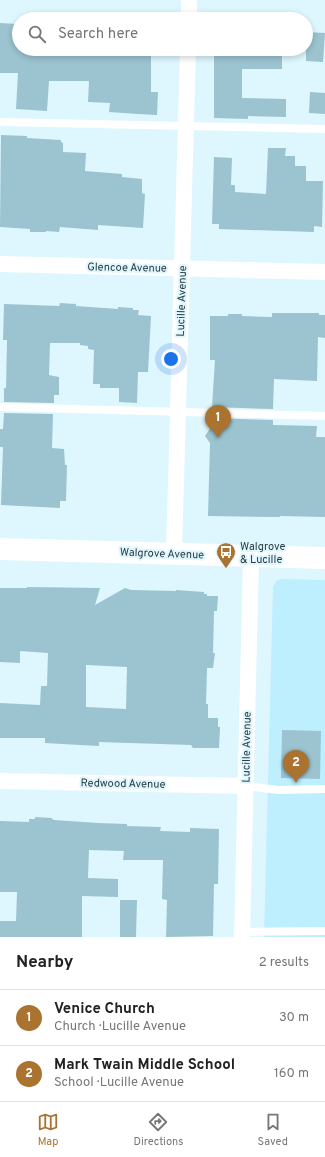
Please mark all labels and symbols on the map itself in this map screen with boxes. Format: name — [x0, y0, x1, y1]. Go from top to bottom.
street label: Glencoe Avenue — [87, 260, 167, 276]
street label: Lucille Avenue — [174, 265, 190, 337]
your location — [161, 349, 181, 369]
pin: 1 — [205, 405, 231, 438]
place label: Walgrove & Lucille — [240, 540, 286, 567]
bus stop icon: Walgrove & Lucille — [215, 541, 237, 569]
street label: Walgrove Avenue — [120, 546, 204, 562]
street label: Lucille Avenue — [239, 711, 255, 783]
pin: 2 — [283, 750, 309, 783]
street label: Redwood Avenue — [80, 776, 166, 792]

